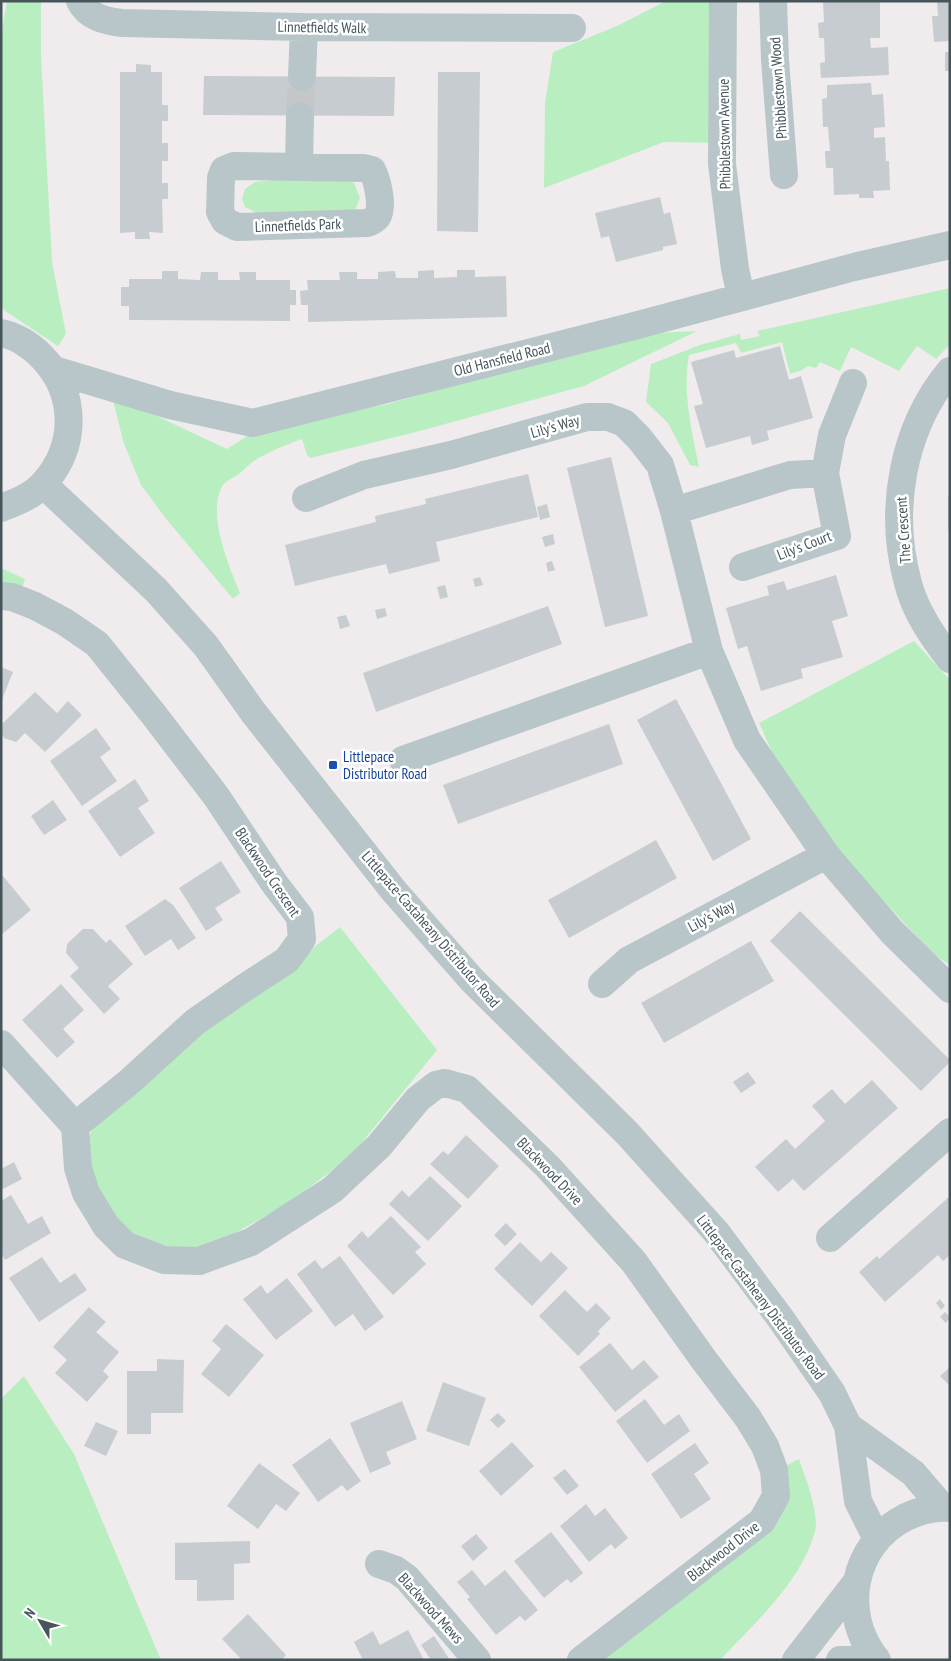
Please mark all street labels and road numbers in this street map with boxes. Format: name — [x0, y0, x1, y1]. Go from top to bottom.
street label: Linnetfields Walk — [278, 17, 367, 37]
street label: Phibblestown Wood — [765, 36, 791, 140]
street label: Phibblestown Avenue — [714, 78, 734, 190]
street label: Linnetfields Park — [255, 214, 342, 236]
street label: Old Hansfield Road — [452, 338, 552, 380]
street label: Lily's Way — [528, 410, 582, 442]
street label: The Crescent — [891, 496, 915, 564]
street label: Lily's Court — [774, 526, 834, 564]
street label: Blackwood Crescent — [231, 824, 305, 920]
street label: Littlepace-Castaheany Distributor Road — [358, 847, 504, 1011]
street label: Lily's Way — [685, 896, 738, 936]
street label: Blackwood Drive — [513, 1133, 587, 1209]
street label: Littlepace-Castaheany Distributor Road — [693, 1211, 829, 1383]
street label: Blackwood Drive — [683, 1517, 763, 1585]
street label: Blackwood Mews — [394, 1569, 468, 1647]

